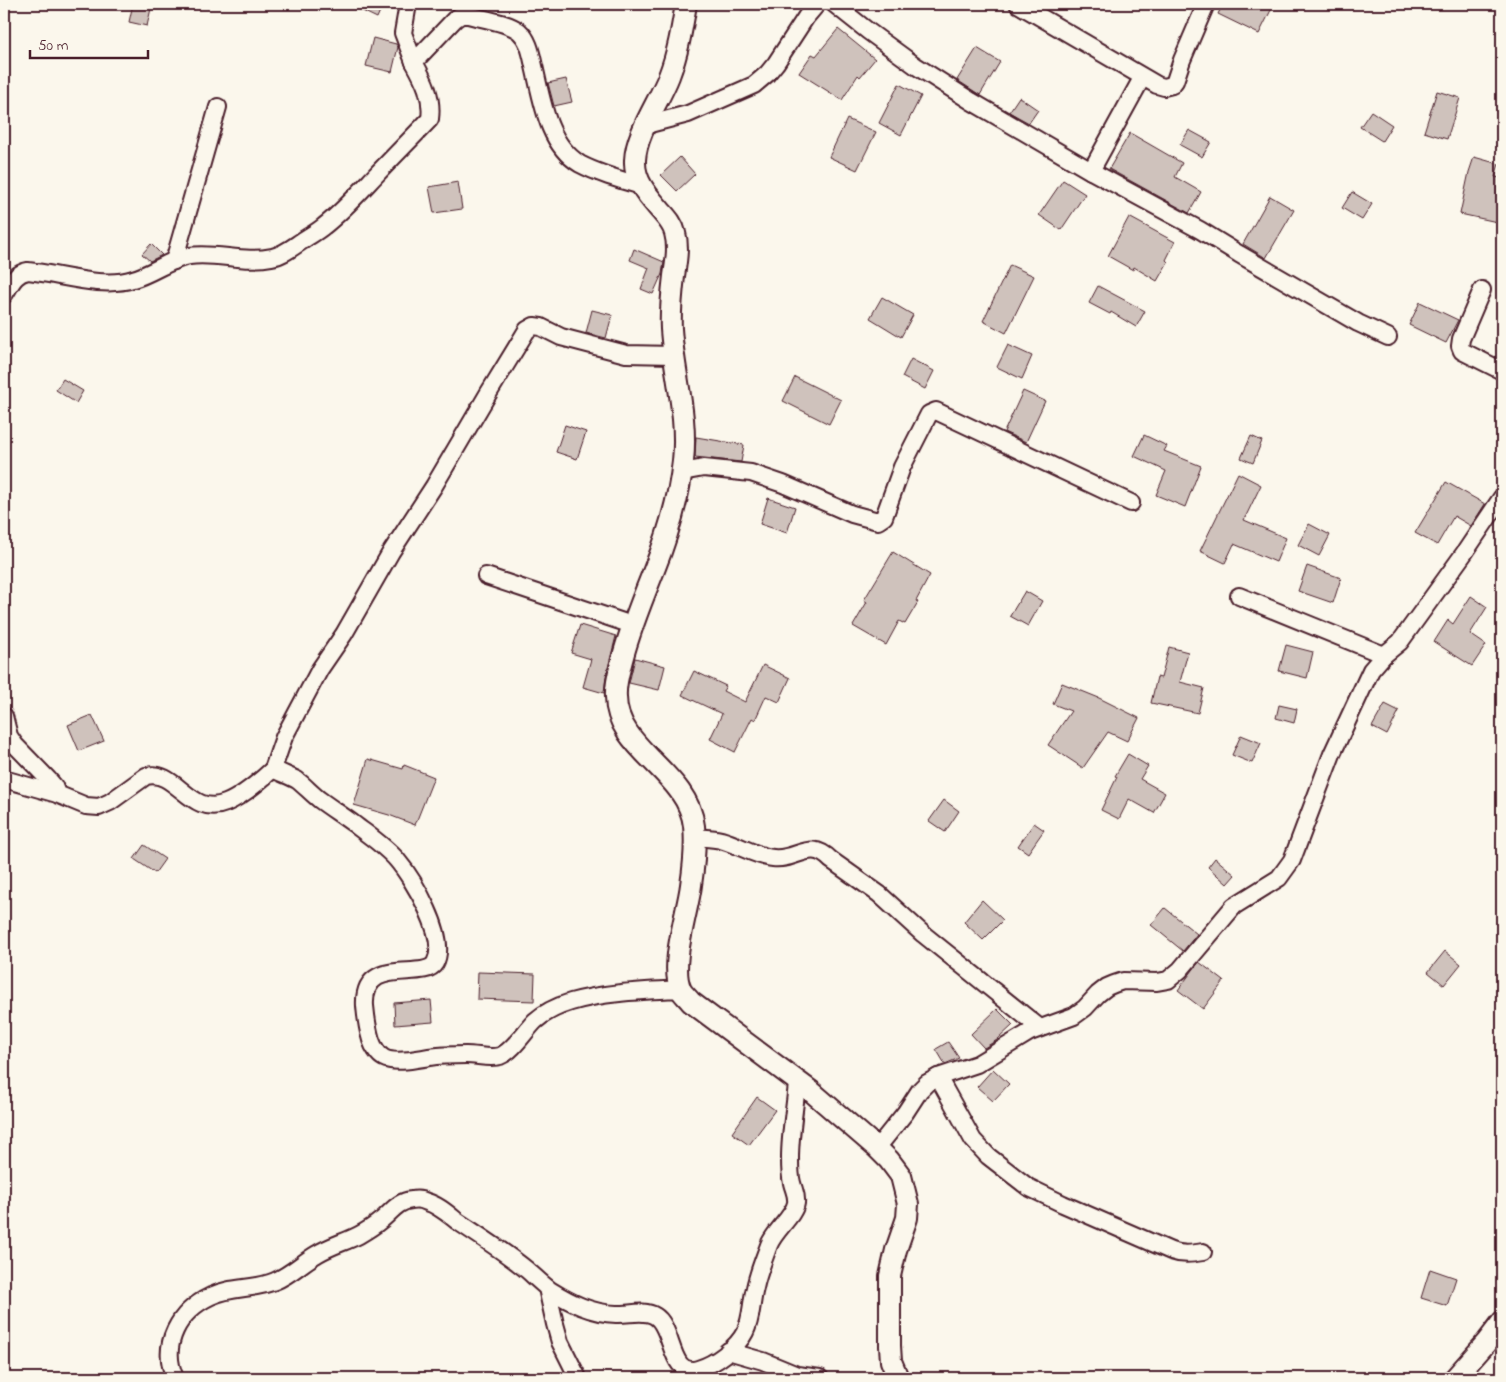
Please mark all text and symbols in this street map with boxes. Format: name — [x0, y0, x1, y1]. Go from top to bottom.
scale bar — [30, 28, 148, 60]
text: 50 m — [38, 35, 69, 57]

